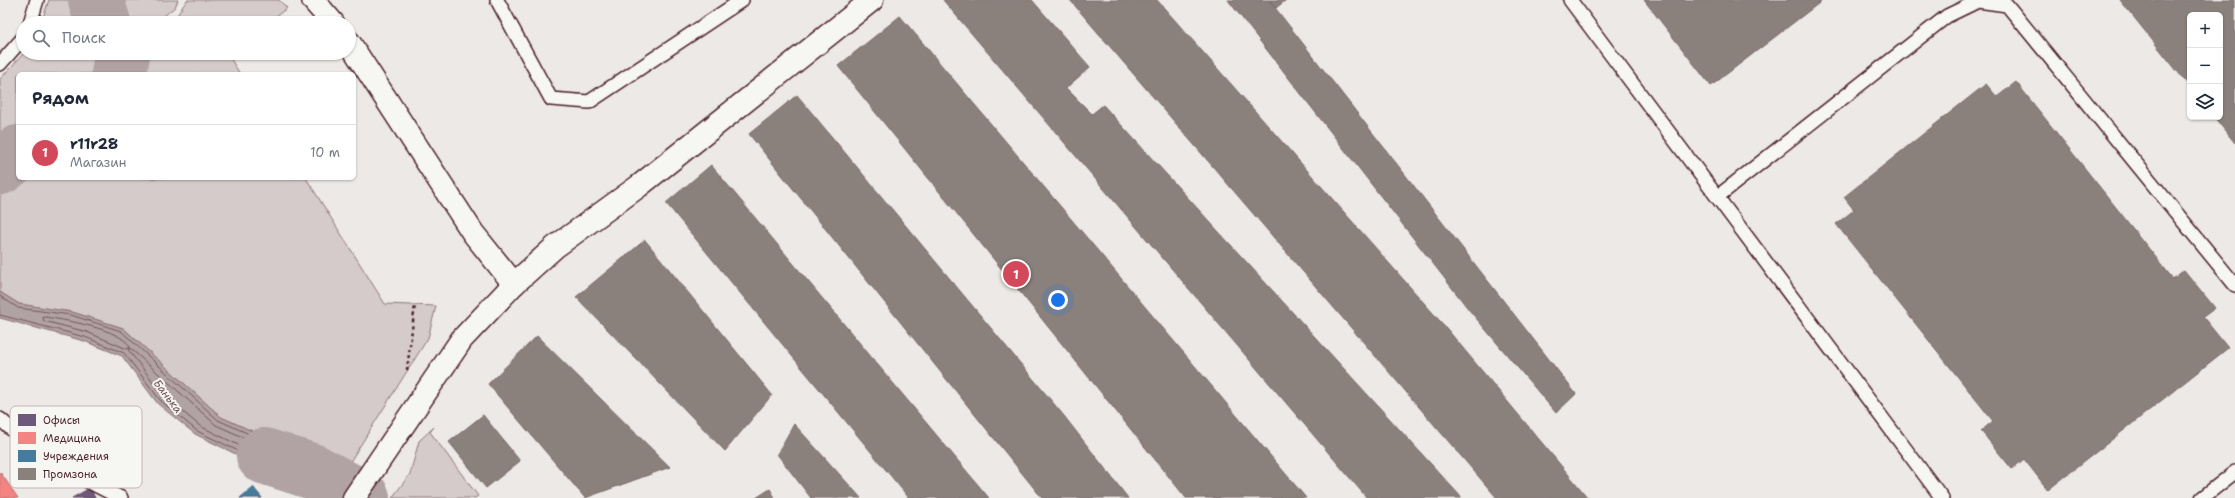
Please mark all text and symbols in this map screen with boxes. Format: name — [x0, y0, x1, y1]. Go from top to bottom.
map controls — [2187, 12, 2223, 120]
button: + — [2187, 12, 2223, 48]
search box — [16, 16, 356, 60]
icon: search — [30, 27, 52, 49]
text: Поиск — [62, 28, 106, 48]
button: − — [2187, 48, 2223, 84]
button: layers — [2187, 84, 2223, 120]
text: Рядом — [32, 87, 89, 109]
text: r11r28 — [70, 134, 118, 154]
text: 1 — [42, 144, 48, 161]
text: 10 m — [310, 144, 340, 161]
text: Магазин — [70, 154, 126, 171]
pin: 1 — [1003, 259, 1029, 289]
your location — [1048, 290, 1068, 310]
water label: Банька — [150, 376, 185, 416]
legend — [10, 406, 142, 488]
text: Офисы — [43, 413, 80, 428]
text: Медицина — [43, 431, 101, 446]
text: Учреждения — [43, 449, 109, 464]
text: Промзона — [43, 467, 97, 482]

